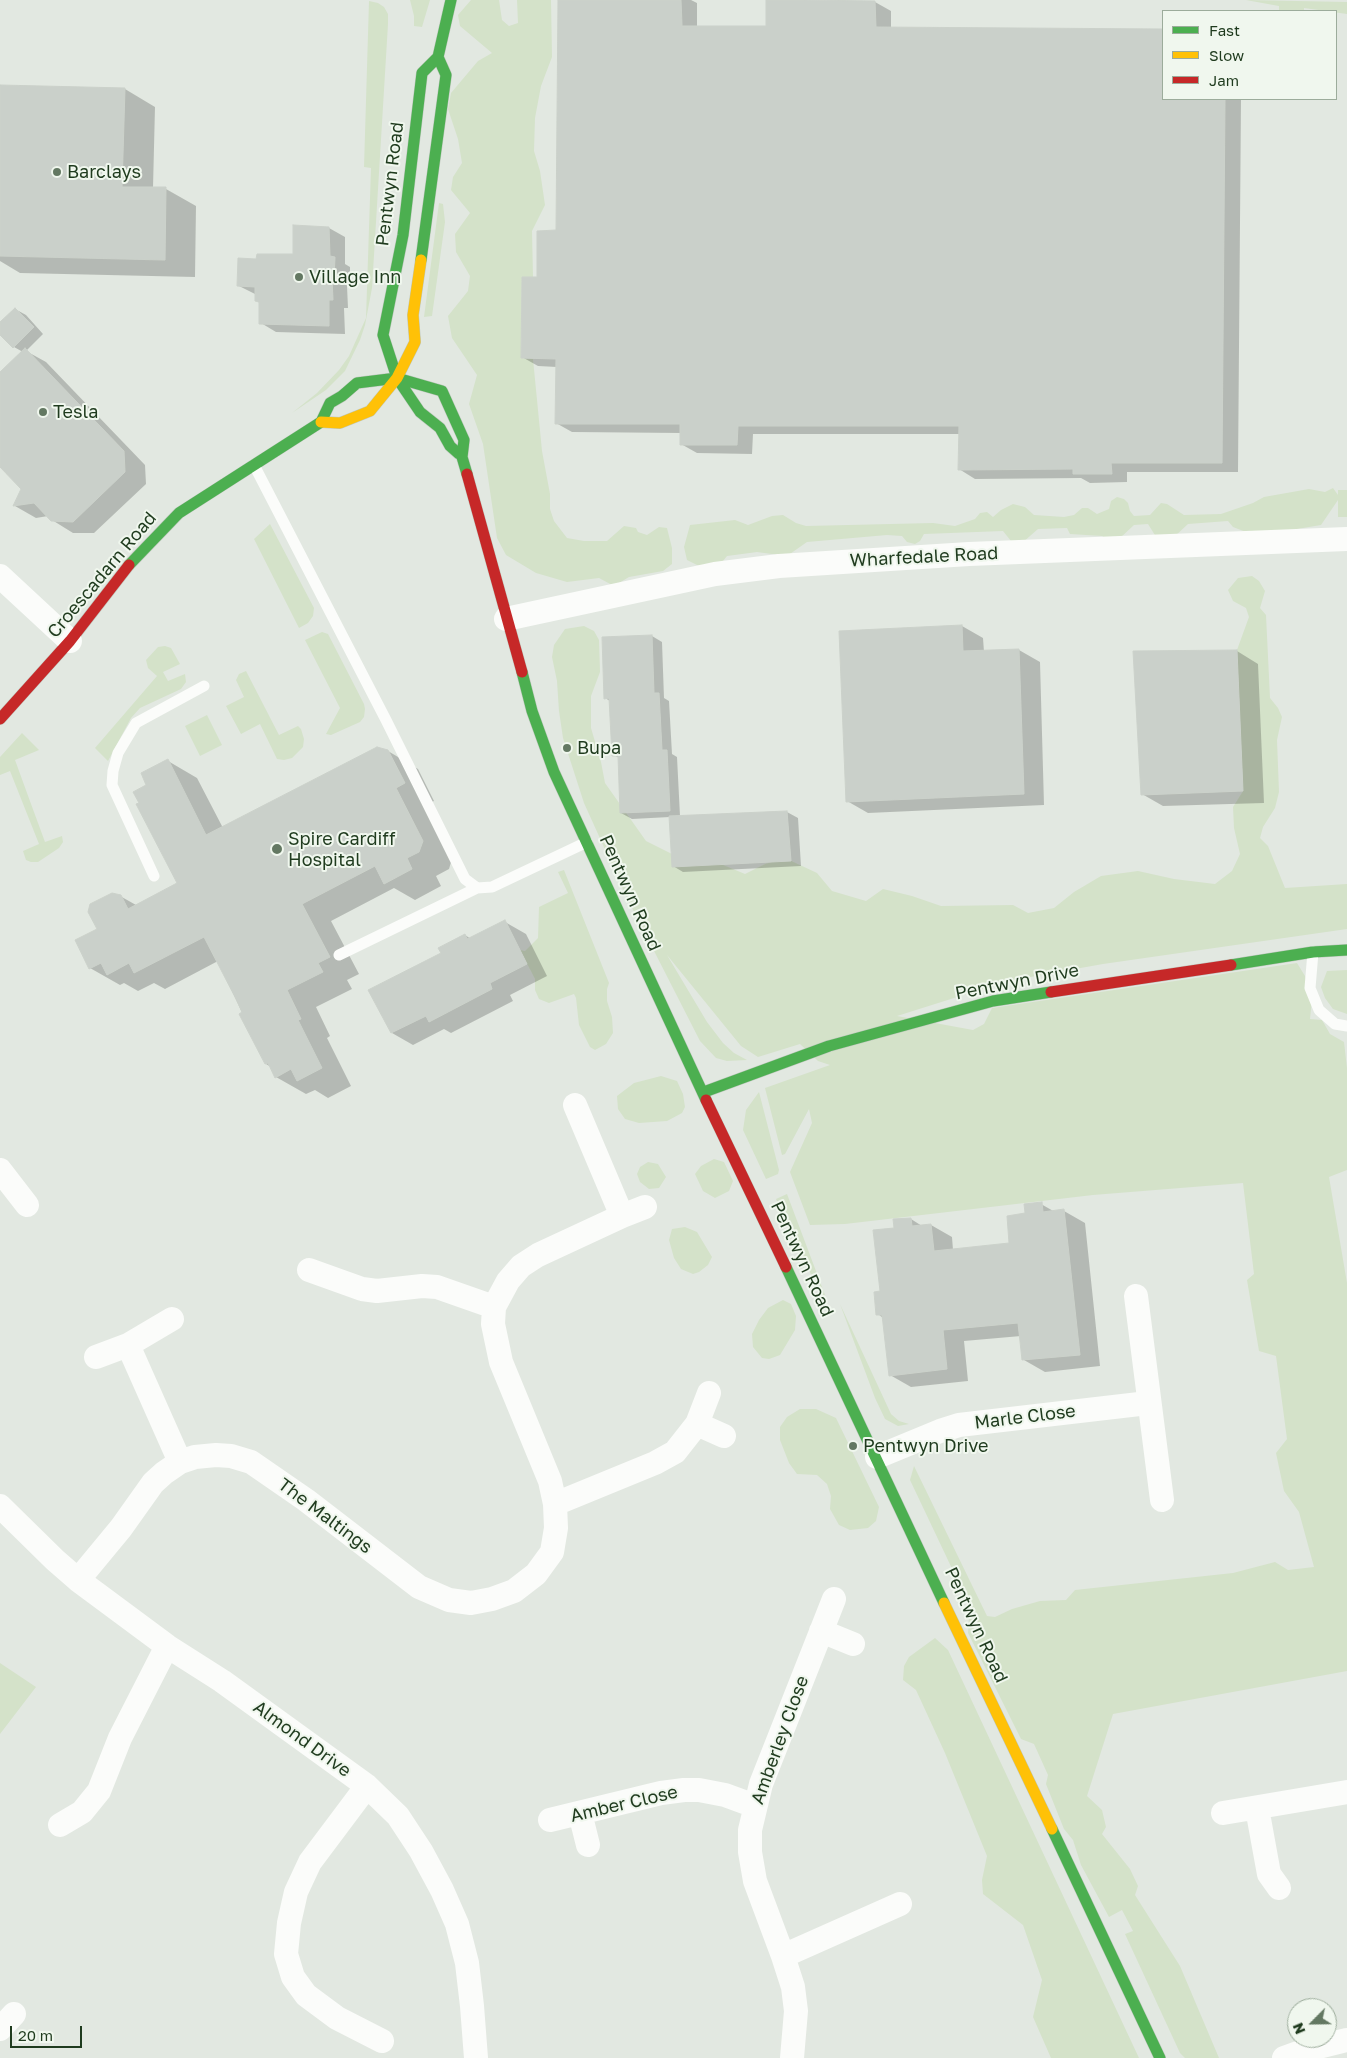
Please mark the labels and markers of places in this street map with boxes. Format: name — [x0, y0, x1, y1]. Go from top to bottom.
place label: Barclays — [67, 161, 141, 183]
marker: Barclays — [51, 166, 63, 178]
place label: Village Inn — [309, 266, 401, 288]
marker: Village Inn — [293, 271, 305, 283]
place label: Tesla — [53, 401, 98, 423]
marker: Tesla — [37, 406, 49, 418]
place label: Bupa — [577, 737, 621, 759]
marker: Bupa — [561, 742, 573, 754]
place label: Spire Cardiff Hospital — [288, 828, 396, 871]
marker: Spire Cardiff Hospital — [270, 842, 284, 856]
place label: Pentwyn Drive — [863, 1435, 989, 1457]
marker: Pentwyn Drive — [847, 1440, 859, 1452]

